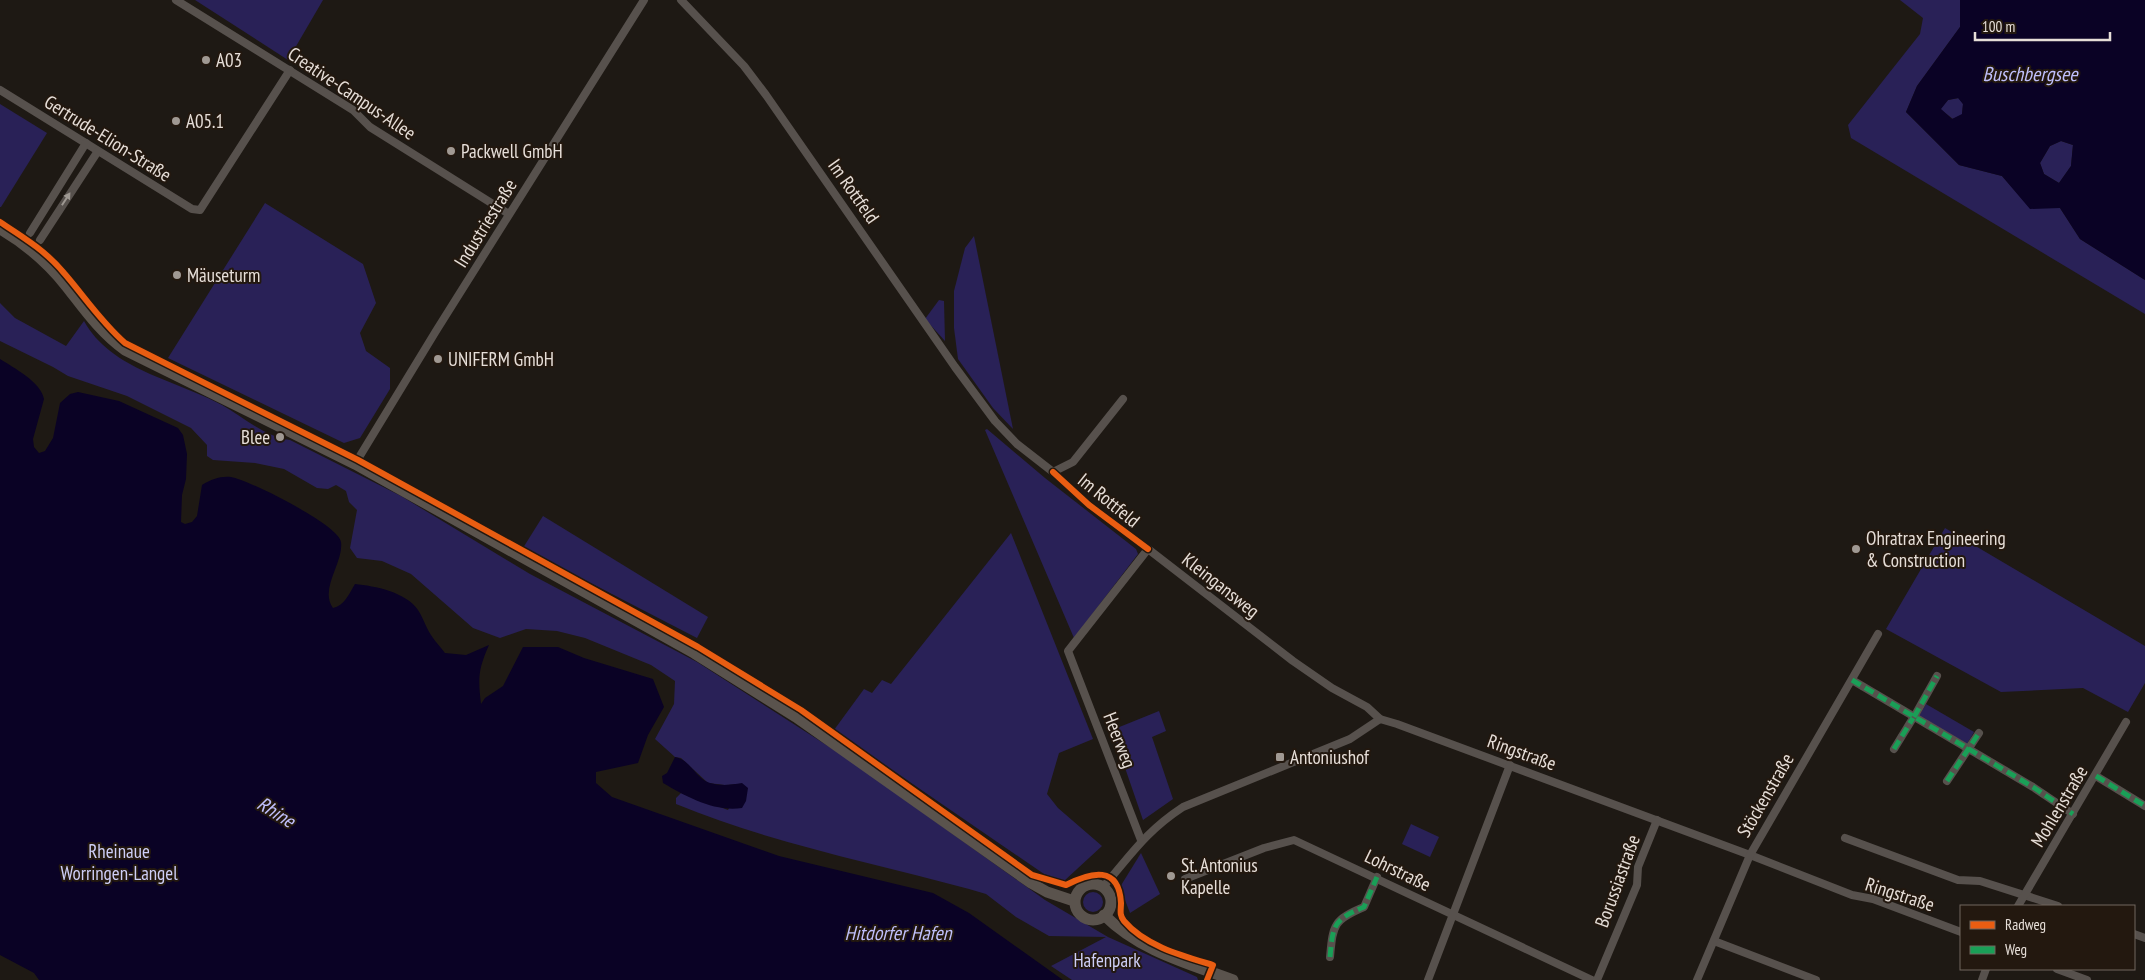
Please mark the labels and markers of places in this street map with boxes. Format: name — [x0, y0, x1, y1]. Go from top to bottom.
place label: A03 — [216, 48, 242, 72]
marker: A03 — [200, 54, 212, 66]
place label: A05.1 — [186, 109, 224, 133]
marker: A05.1 — [170, 115, 182, 127]
place label: Packwell GmbH — [461, 139, 563, 163]
marker: Packwell GmbH — [445, 145, 457, 157]
place label: Mäuseturm — [187, 263, 260, 287]
marker: Mäuseturm — [171, 269, 183, 281]
place label: UNIFERM GmbH — [448, 347, 554, 371]
marker: UNIFERM GmbH — [432, 353, 444, 365]
place label: Blee — [241, 425, 270, 449]
marker: Blee — [274, 431, 286, 443]
place label: Ohratrax Engineering & Construction — [1866, 526, 2006, 572]
marker: Ohratrax Engineering & Construction — [1850, 543, 1862, 555]
place label: Antoniushof — [1290, 745, 1370, 769]
marker: Antoniushof — [1274, 751, 1286, 763]
place label: St. Antonius Kapelle — [1181, 853, 1258, 899]
marker: St. Antonius Kapelle — [1165, 870, 1177, 882]

